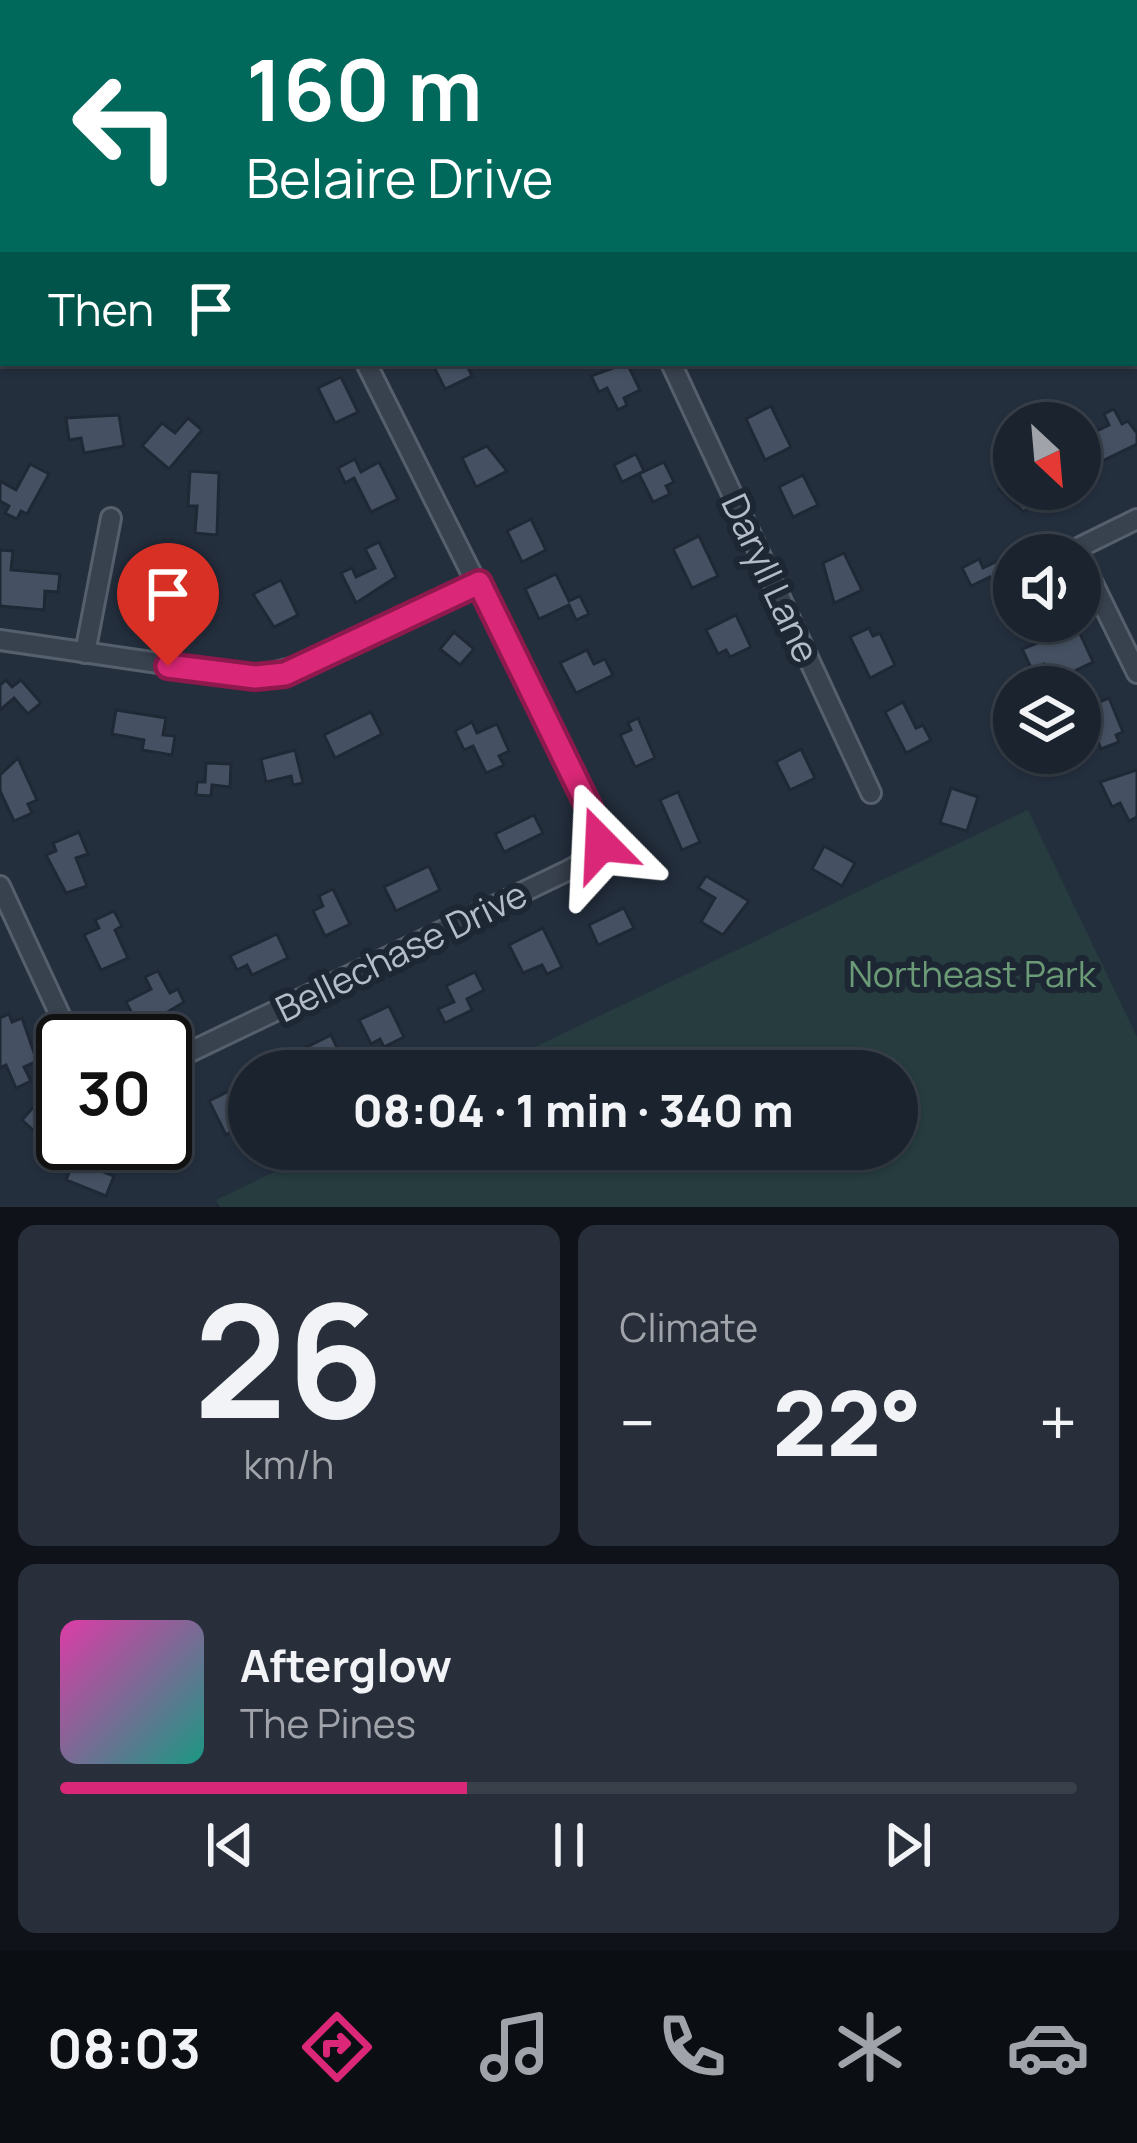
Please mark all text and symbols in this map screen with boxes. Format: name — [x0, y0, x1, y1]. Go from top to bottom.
text: 160 m — [246, 31, 483, 146]
icon: left — [48, 48, 204, 204]
text: Belaire Drive — [246, 140, 553, 214]
icon: arrive — [178, 276, 244, 342]
text: Then — [48, 278, 154, 340]
north arrow — [993, 402, 1101, 510]
map controls — [993, 402, 1101, 774]
street label: Daryll Lane — [711, 486, 831, 670]
button: sound — [993, 534, 1101, 642]
pin — [117, 543, 219, 666]
icon: arrive — [135, 561, 201, 627]
button: layers — [993, 666, 1101, 774]
position arrow — [538, 781, 664, 907]
street label: Bellechase Drive — [267, 869, 535, 1033]
park label: Northeast Park — [848, 949, 1097, 998]
speed limit sign: 30 — [36, 1014, 192, 1170]
text: 08:04 · 1 min · 340 m — [352, 1079, 794, 1141]
text: 26 — [194, 1252, 384, 1465]
text: Climate — [620, 1300, 758, 1354]
text: 22° — [772, 1360, 922, 1483]
text: − — [620, 1377, 655, 1467]
text: + — [1039, 1377, 1077, 1467]
text: km/h — [243, 1437, 334, 1491]
text: Afterglow — [240, 1634, 452, 1696]
text: The Pines — [240, 1696, 416, 1750]
icon: previous — [197, 1812, 263, 1878]
icon: pause — [536, 1812, 602, 1878]
icon: next — [875, 1812, 941, 1878]
icon: directions — [295, 2005, 379, 2089]
icon: music — [473, 2005, 557, 2089]
icon: phone — [650, 2005, 734, 2089]
icon: climate — [828, 2005, 912, 2089]
icon: car — [1006, 2005, 1090, 2089]
text: 08:03 — [47, 2010, 201, 2084]

